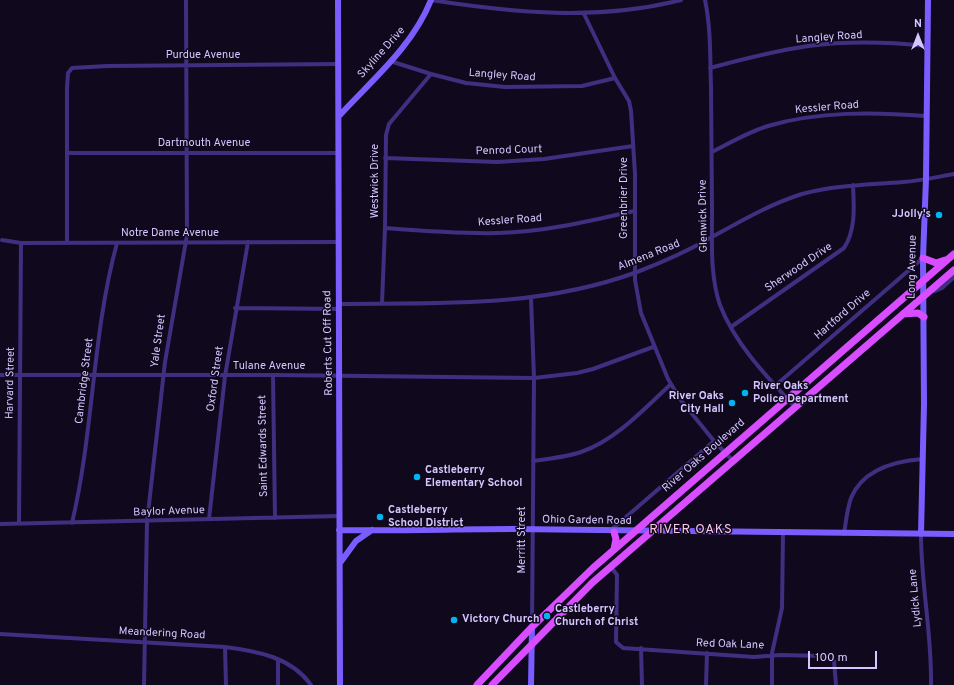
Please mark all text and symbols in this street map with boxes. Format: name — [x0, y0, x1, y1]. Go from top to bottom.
north arrow — [898, 16, 938, 56]
text: N — [914, 17, 922, 31]
street label: Skyline Drive — [355, 25, 409, 81]
street label: Langley Road — [795, 29, 863, 47]
street label: Purdue Avenue — [166, 49, 240, 63]
street label: Langley Road — [468, 67, 536, 85]
street label: Kessler Road — [794, 99, 860, 117]
street label: Dartmouth Avenue — [158, 137, 250, 151]
street label: Penrod Court — [475, 143, 543, 159]
street label: Westwick Drive — [369, 144, 383, 218]
street label: Greenbrier Drive — [618, 157, 632, 239]
street label: Glenwick Drive — [697, 179, 711, 253]
place label: JJolly's — [892, 208, 931, 222]
marker: JJolly's — [934, 210, 944, 220]
street label: Kessler Road — [477, 212, 543, 230]
street label: Notre Dame Avenue — [121, 227, 219, 241]
street label: Long Avenue — [906, 235, 920, 299]
street label: Almena Road — [616, 238, 682, 274]
street label: Sherwood Drive — [763, 241, 835, 295]
street label: Hartford Drive — [812, 287, 874, 343]
street label: Roberts Cut Off Road — [321, 290, 337, 396]
street label: Yale Street — [149, 313, 169, 369]
street label: Cambridge Street — [73, 337, 97, 425]
street label: Oxford Street — [205, 345, 227, 413]
street label: Harvard Street — [4, 347, 18, 419]
street label: Tulane Avenue — [233, 360, 305, 374]
place label: River Oaks Police Department — [753, 380, 849, 406]
marker: River Oaks Police Department — [740, 388, 750, 398]
place label: River Oaks City Hall — [669, 390, 724, 416]
street label: Saint Edwards Street — [257, 395, 271, 497]
marker: River Oaks City Hall — [727, 398, 737, 408]
street label: River Oaks Boulevard — [660, 416, 748, 496]
place label: Castleberry Elementary School — [425, 464, 522, 490]
marker: Castleberry Elementary School — [412, 472, 422, 482]
street label: Baylor Avenue — [133, 504, 205, 520]
place label: Castleberry School District — [388, 504, 463, 530]
street label: Merritt Street — [516, 506, 530, 574]
marker: Castleberry School District — [375, 512, 385, 522]
street label: Ohio Garden Road — [542, 514, 632, 528]
district label: RIVER OAKS — [649, 522, 733, 538]
street label: Lydick Lane — [907, 568, 925, 628]
place label: Castleberry Church of Christ — [555, 603, 638, 629]
marker: Castleberry Church of Christ — [542, 611, 552, 621]
place label: Victory Church — [462, 613, 539, 627]
marker: Victory Church — [449, 615, 459, 625]
street label: Meandering Road — [118, 625, 206, 643]
street label: Red Oak Lane — [696, 637, 764, 653]
scale bar — [810, 643, 879, 669]
text: 100 m — [815, 650, 848, 666]

